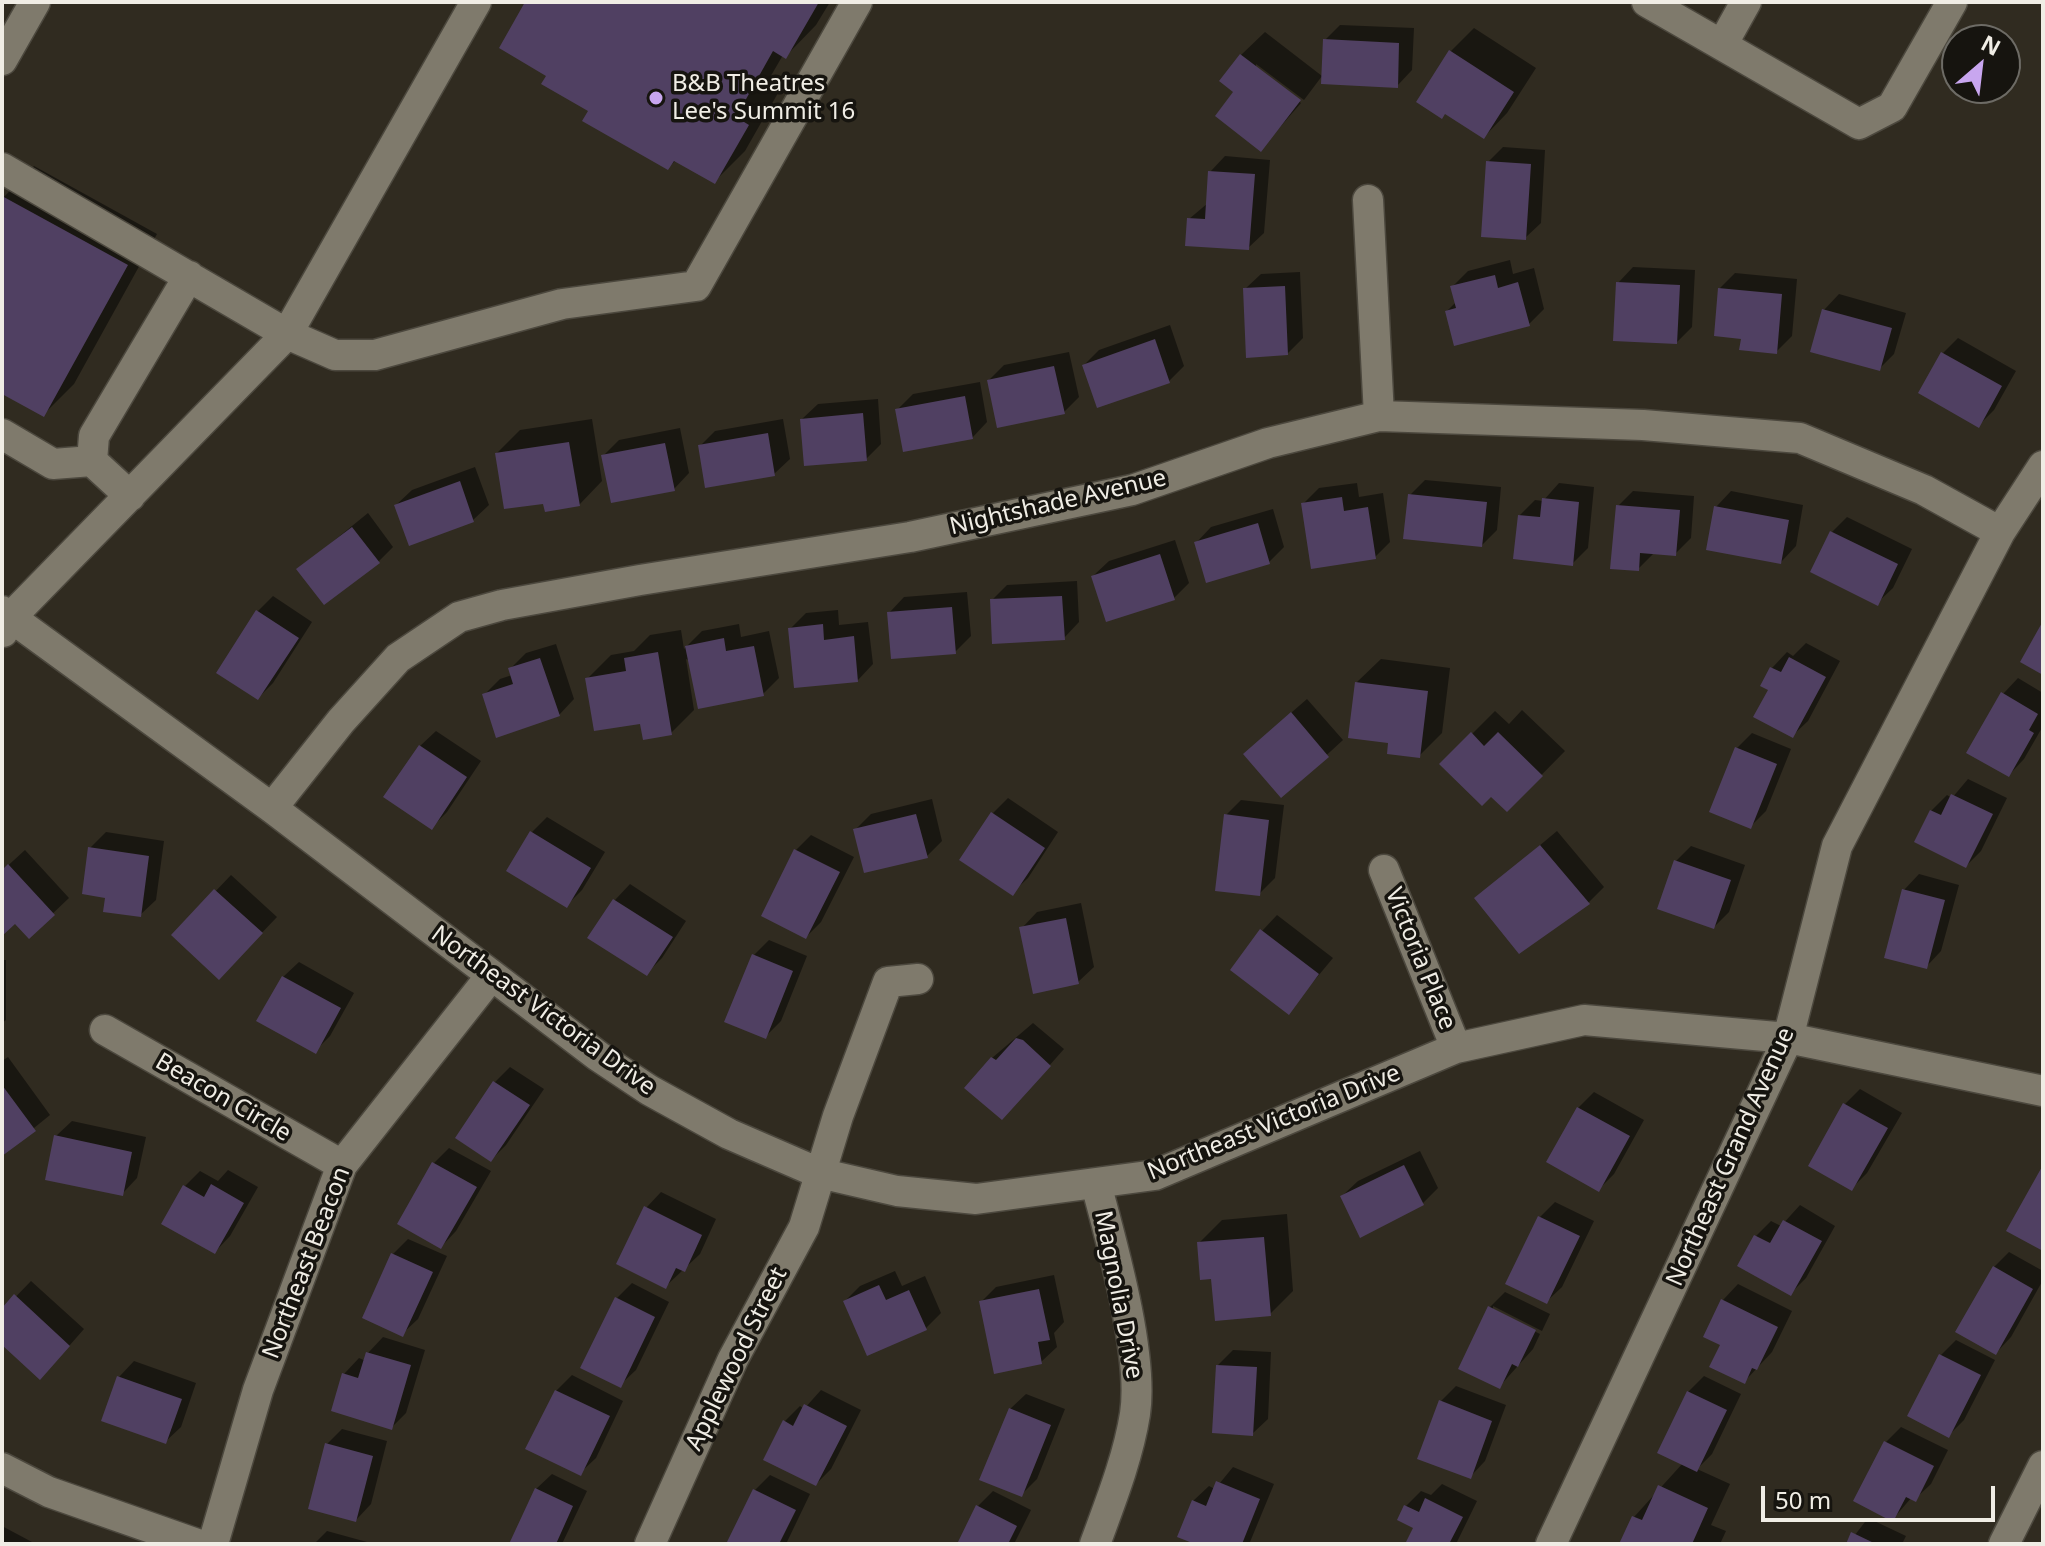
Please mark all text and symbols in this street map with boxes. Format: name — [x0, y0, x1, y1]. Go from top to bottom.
north arrow — [1941, 24, 2021, 104]
text: N — [1976, 27, 2006, 62]
place label: B&B Theatres Lee's Summit 16 — [672, 70, 855, 126]
marker: B&B Theatres Lee's Summit 16 — [647, 89, 665, 107]
street label: Nightshade Avenue — [947, 464, 1169, 542]
street label: Victoria Place — [1378, 884, 1462, 1034]
street label: Northeast Victoria Drive — [425, 920, 661, 1102]
street label: Northeast Grand Avenue — [1661, 1023, 1801, 1291]
street label: Beacon Circle — [150, 1048, 296, 1148]
street label: Northeast Victoria Drive — [1143, 1059, 1405, 1187]
street label: Northeast Beacon — [257, 1163, 357, 1363]
street label: Magnolia Drive — [1088, 1208, 1148, 1382]
street label: Applewood Street — [680, 1263, 794, 1455]
scale bar — [1765, 1470, 1999, 1520]
text: 50 m — [1775, 1483, 1831, 1516]

